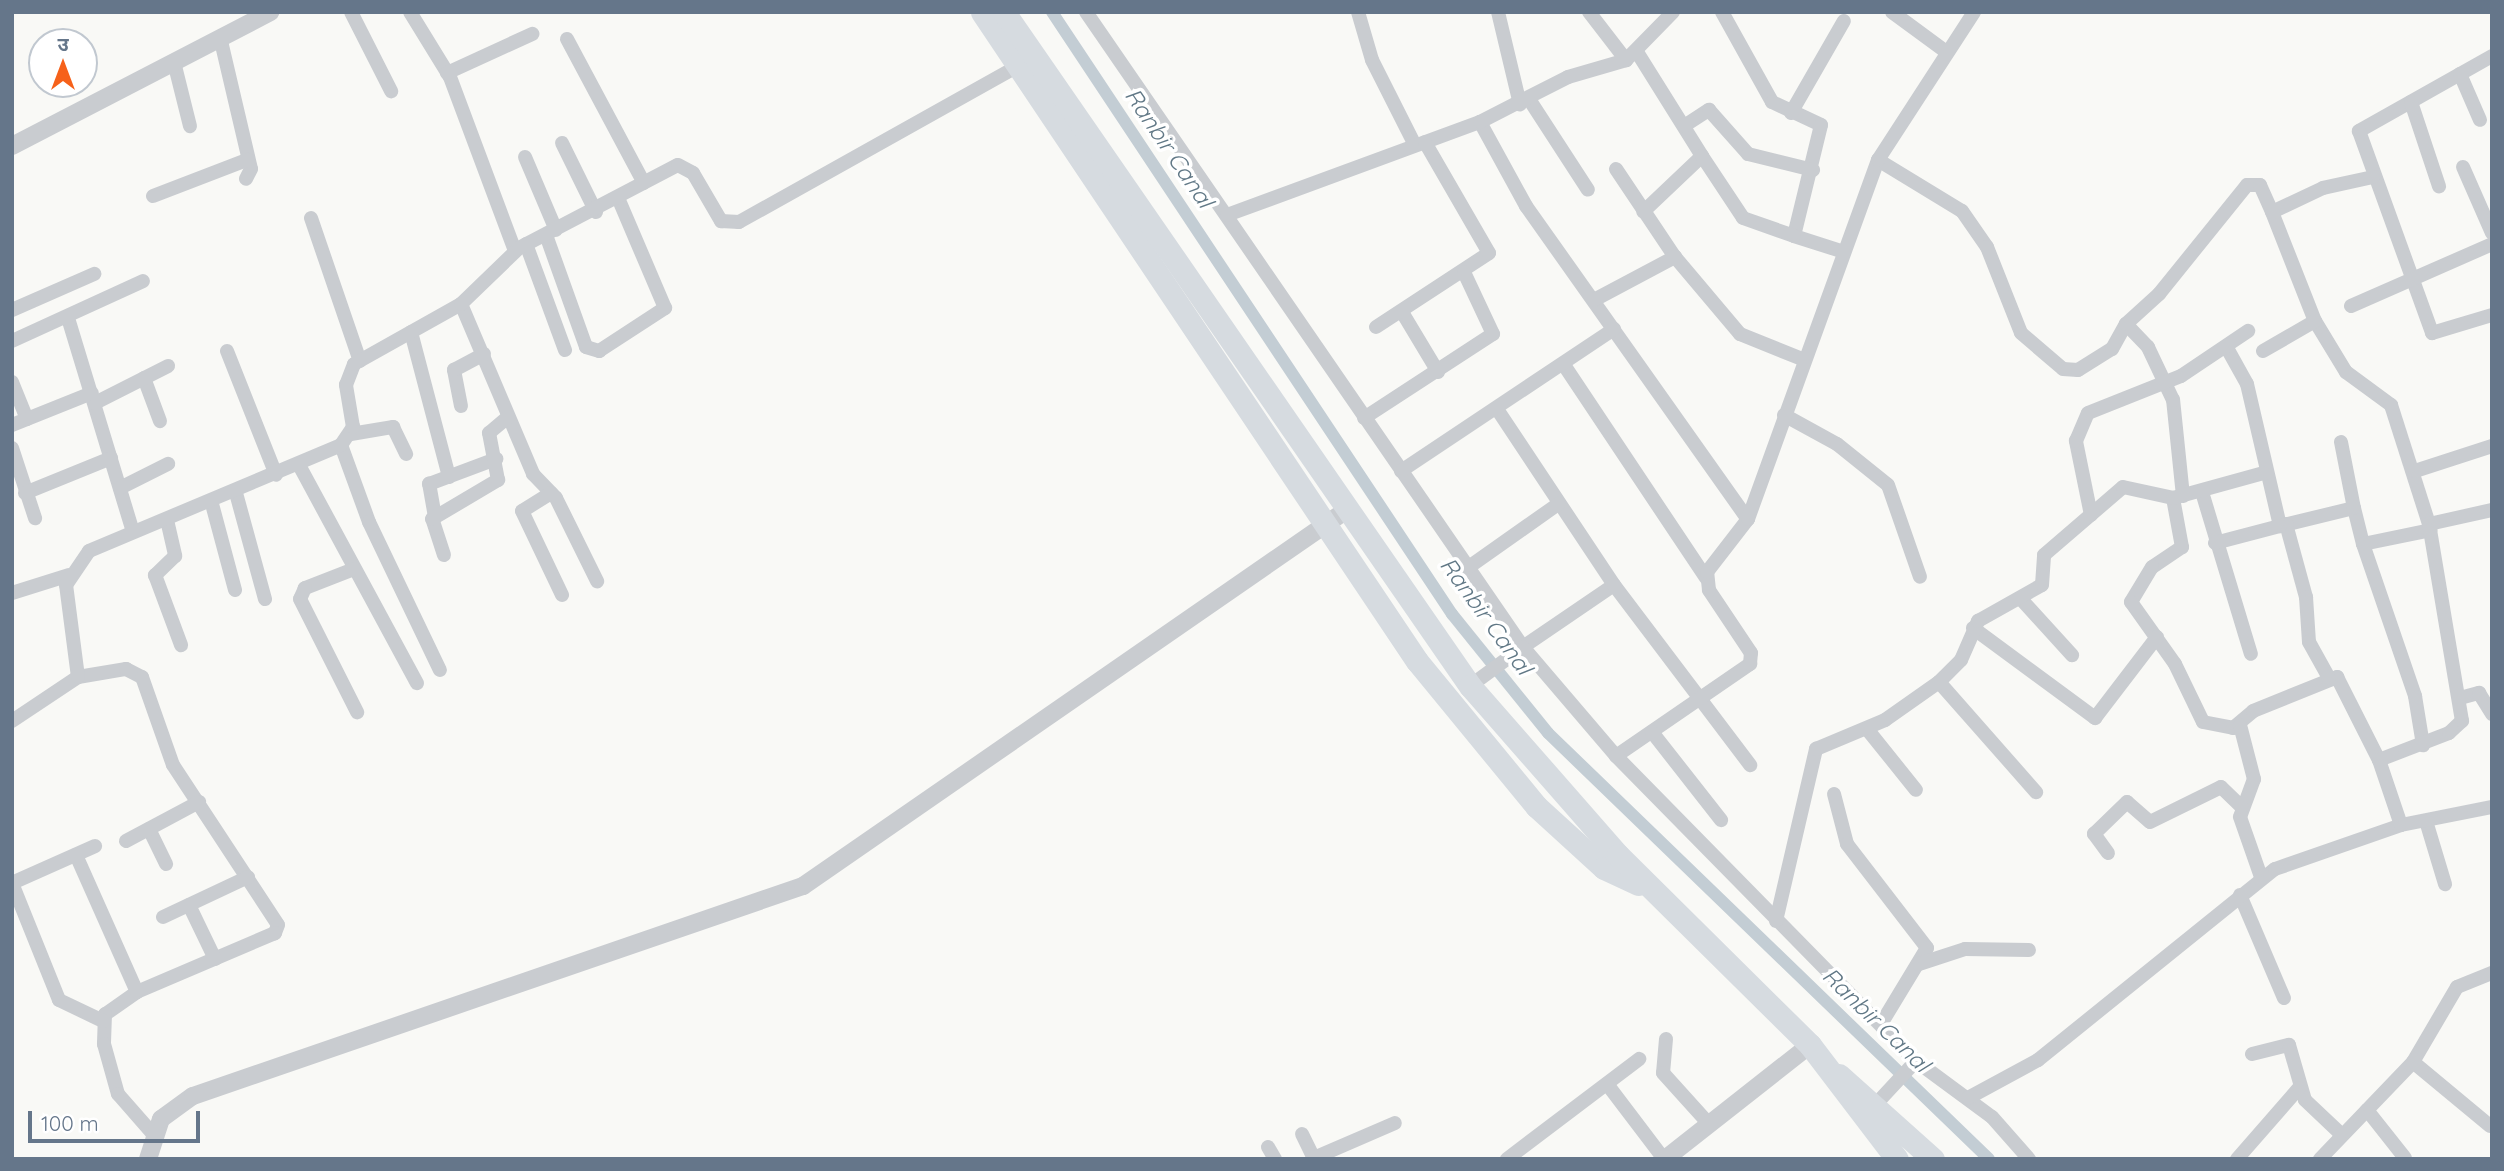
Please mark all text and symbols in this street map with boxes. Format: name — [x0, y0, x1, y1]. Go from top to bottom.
north arrow — [28, 28, 98, 98]
text: उ — [57, 32, 69, 56]
water label: Ranbir Canal — [1119, 83, 1219, 213]
water label: Ranbir Canal — [1434, 552, 1538, 680]
water label: Ranbir Canal — [1817, 962, 1935, 1078]
scale bar — [32, 1098, 203, 1142]
text: 100 m — [41, 1110, 99, 1136]

